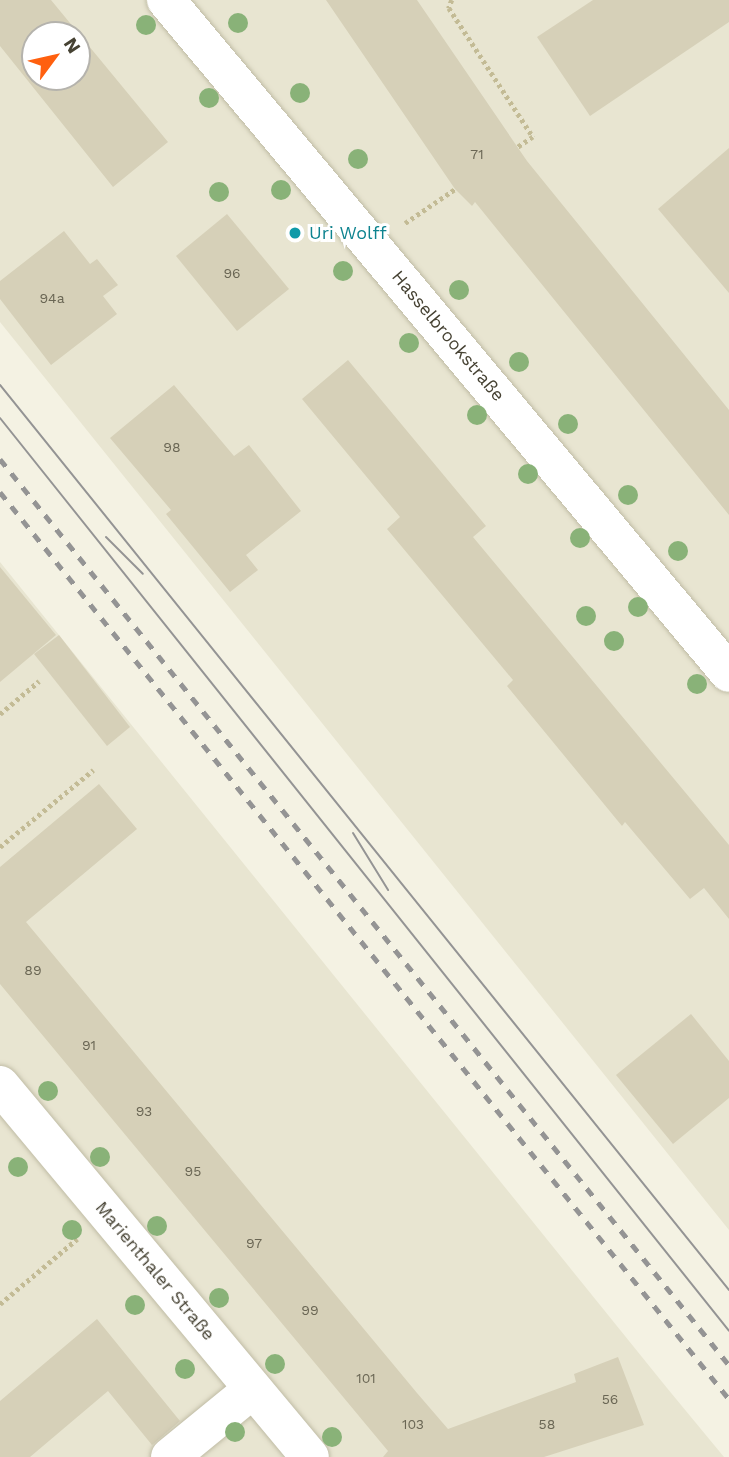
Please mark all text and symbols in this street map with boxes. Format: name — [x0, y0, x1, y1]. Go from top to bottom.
north arrow — [21, 21, 91, 91]
text: N — [59, 33, 86, 58]
house number: 71 — [470, 146, 484, 162]
place label: Uri Wolff — [309, 222, 387, 244]
marker: Uri Wolff — [287, 225, 303, 241]
house number: 96 — [223, 265, 241, 281]
street label: Hasselbrookstraße — [387, 266, 509, 406]
house number: 94a — [39, 290, 65, 306]
house number: 98 — [163, 439, 181, 455]
house number: 89 — [24, 962, 42, 978]
house number: 91 — [82, 1037, 96, 1053]
house number: 93 — [136, 1103, 152, 1119]
house number: 95 — [185, 1163, 201, 1179]
street label: Marienthaler Straße — [90, 1197, 220, 1345]
house number: 97 — [246, 1235, 262, 1251]
house number: 99 — [301, 1302, 319, 1318]
house number: 101 — [356, 1370, 376, 1386]
house number: 56 — [602, 1391, 618, 1407]
house number: 103 — [402, 1416, 424, 1432]
house number: 58 — [539, 1416, 555, 1432]

